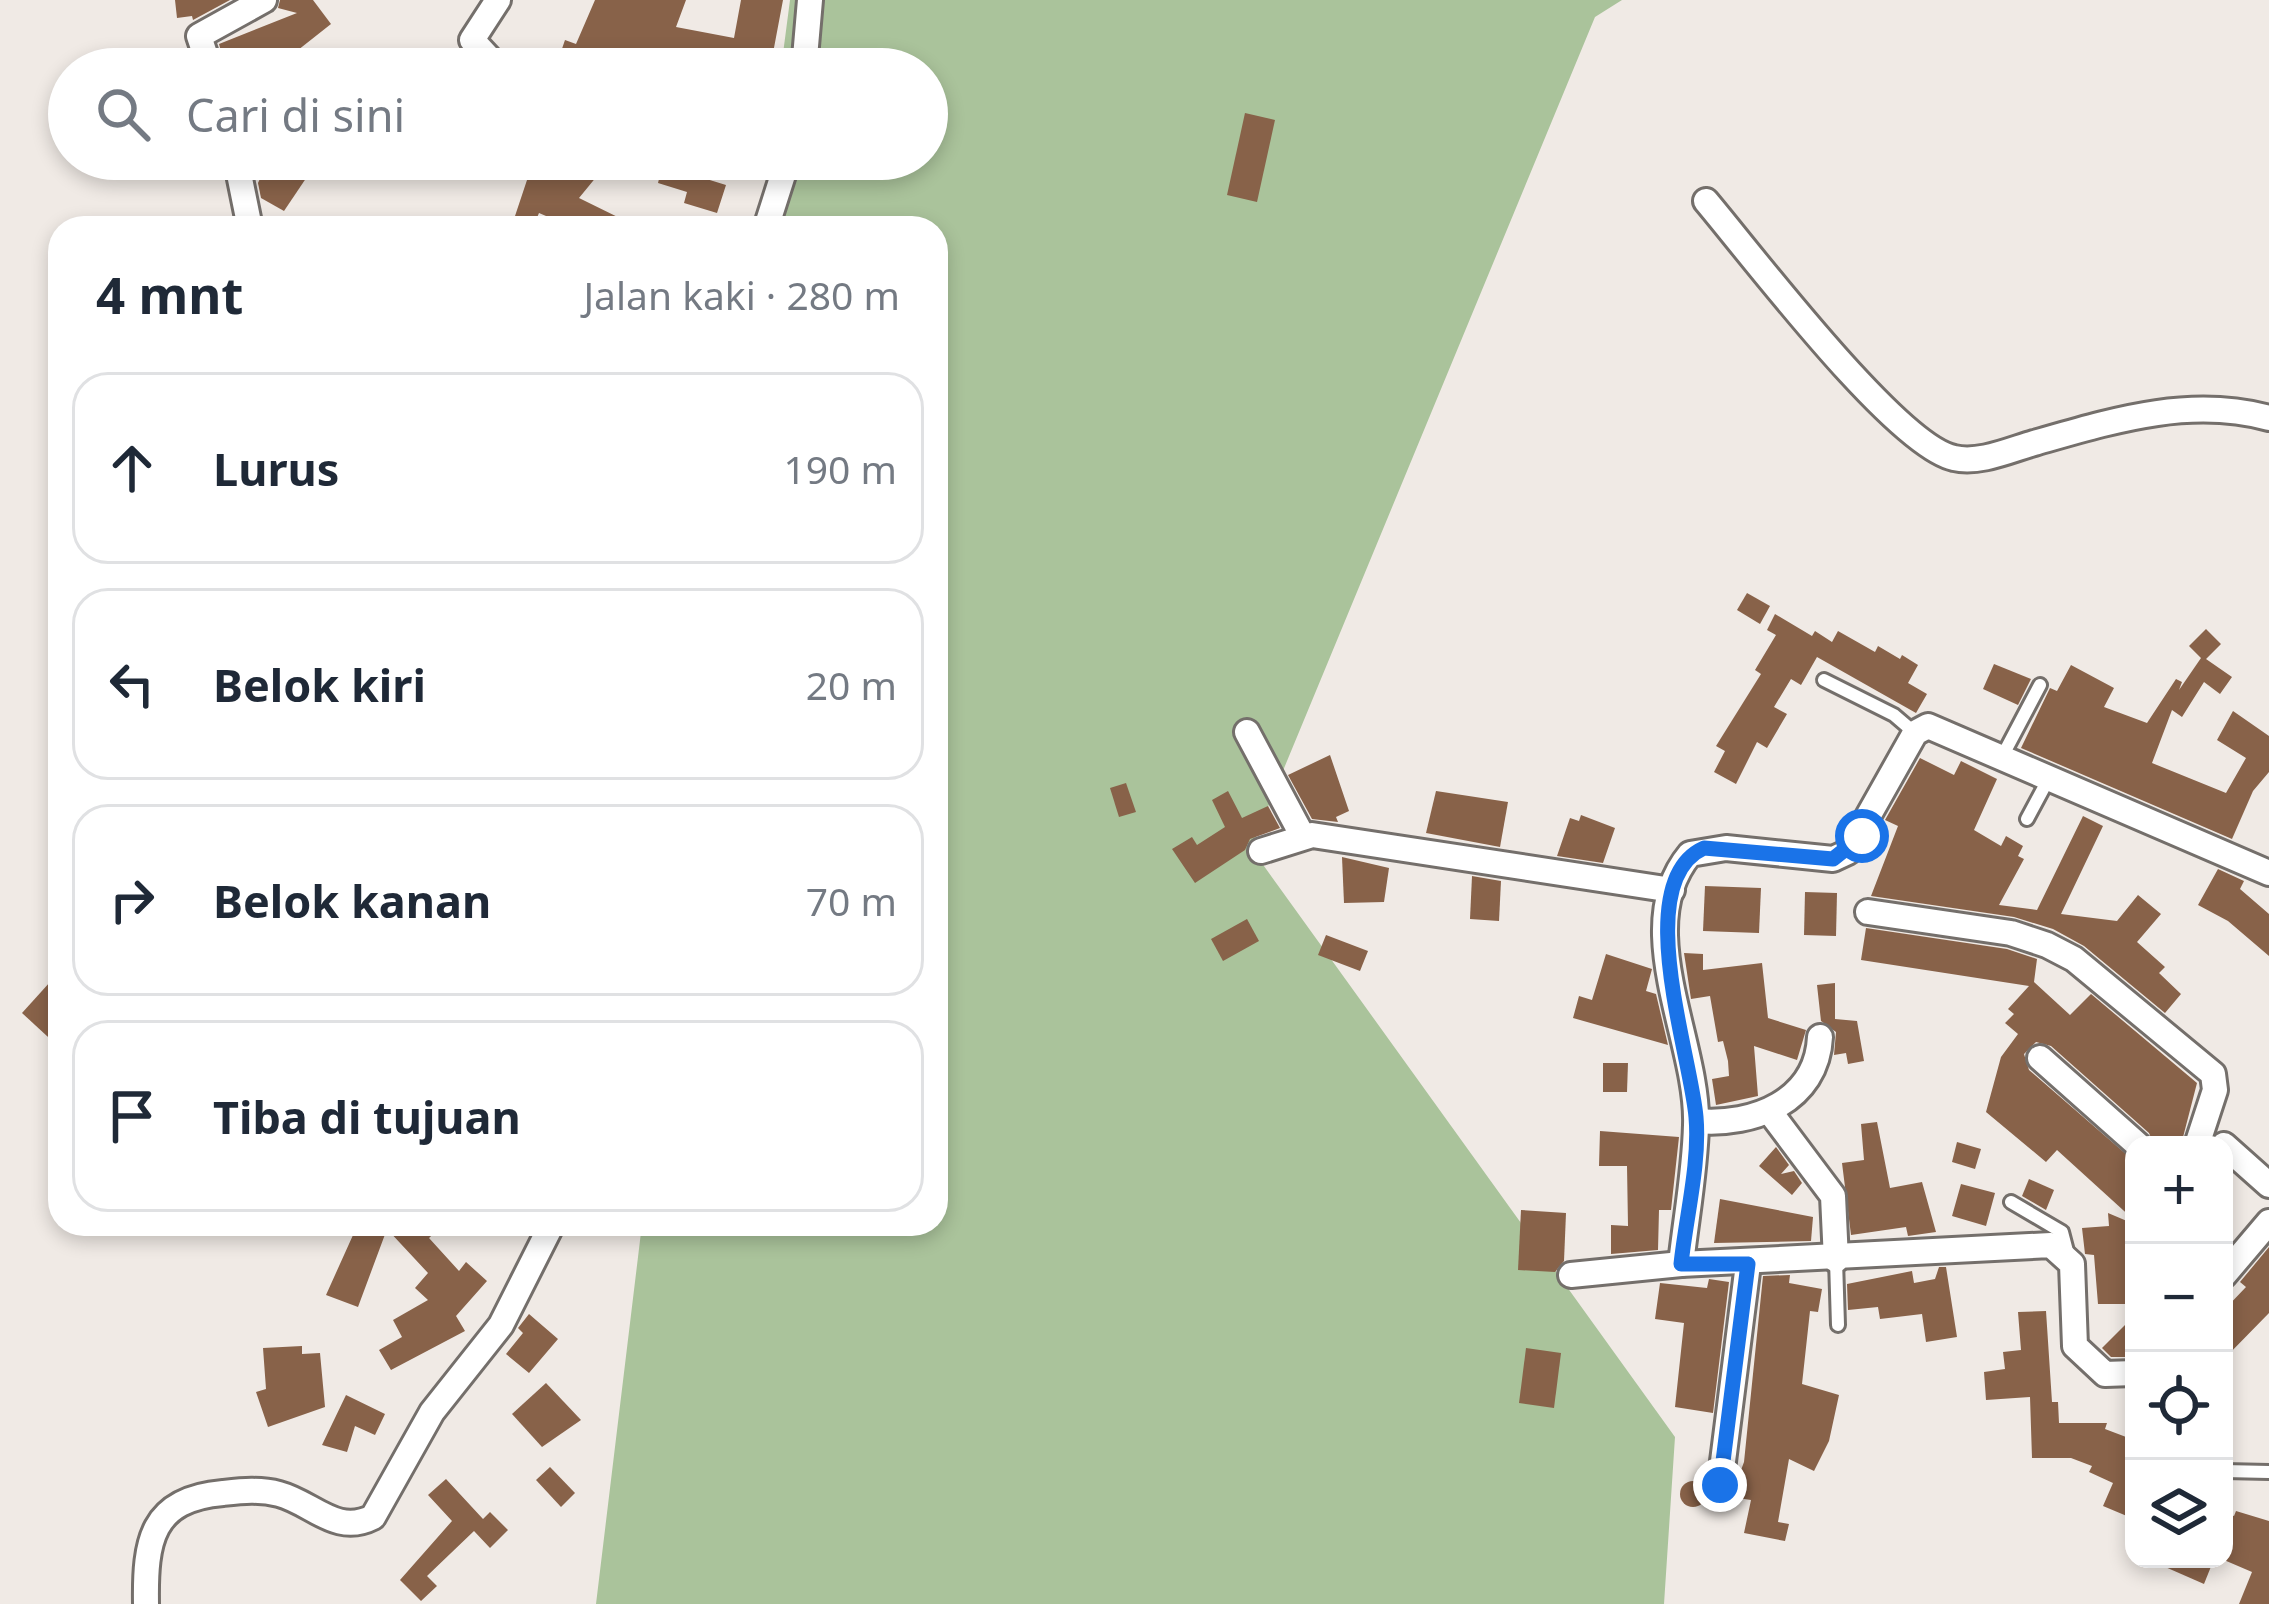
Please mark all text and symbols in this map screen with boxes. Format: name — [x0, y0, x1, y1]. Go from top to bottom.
search box — [48, 48, 948, 180]
icon: search — [90, 81, 156, 147]
text: Cari di sini — [186, 84, 405, 145]
text: 4 mnt — [96, 259, 243, 329]
text: Jalan kaki · 280 m — [583, 268, 900, 321]
icon: ahead — [99, 435, 165, 501]
text: Lurus — [213, 438, 339, 499]
text: 190 m — [783, 442, 897, 495]
icon: left — [99, 651, 165, 717]
text: Belok kiri — [213, 654, 426, 715]
text: 20 m — [806, 658, 897, 711]
route start — [1835, 809, 1889, 863]
icon: right — [99, 867, 165, 933]
text: Belok kanan — [213, 870, 491, 931]
text: 70 m — [806, 874, 897, 927]
icon: arrive — [99, 1083, 165, 1149]
text: Tiba di tujuan — [213, 1086, 521, 1147]
map controls — [2125, 1136, 2233, 1568]
button: + — [2125, 1136, 2233, 1244]
button: − — [2125, 1244, 2233, 1352]
button: locate — [2125, 1352, 2233, 1460]
route end — [1693, 1458, 1747, 1512]
button: layers — [2125, 1460, 2233, 1568]

